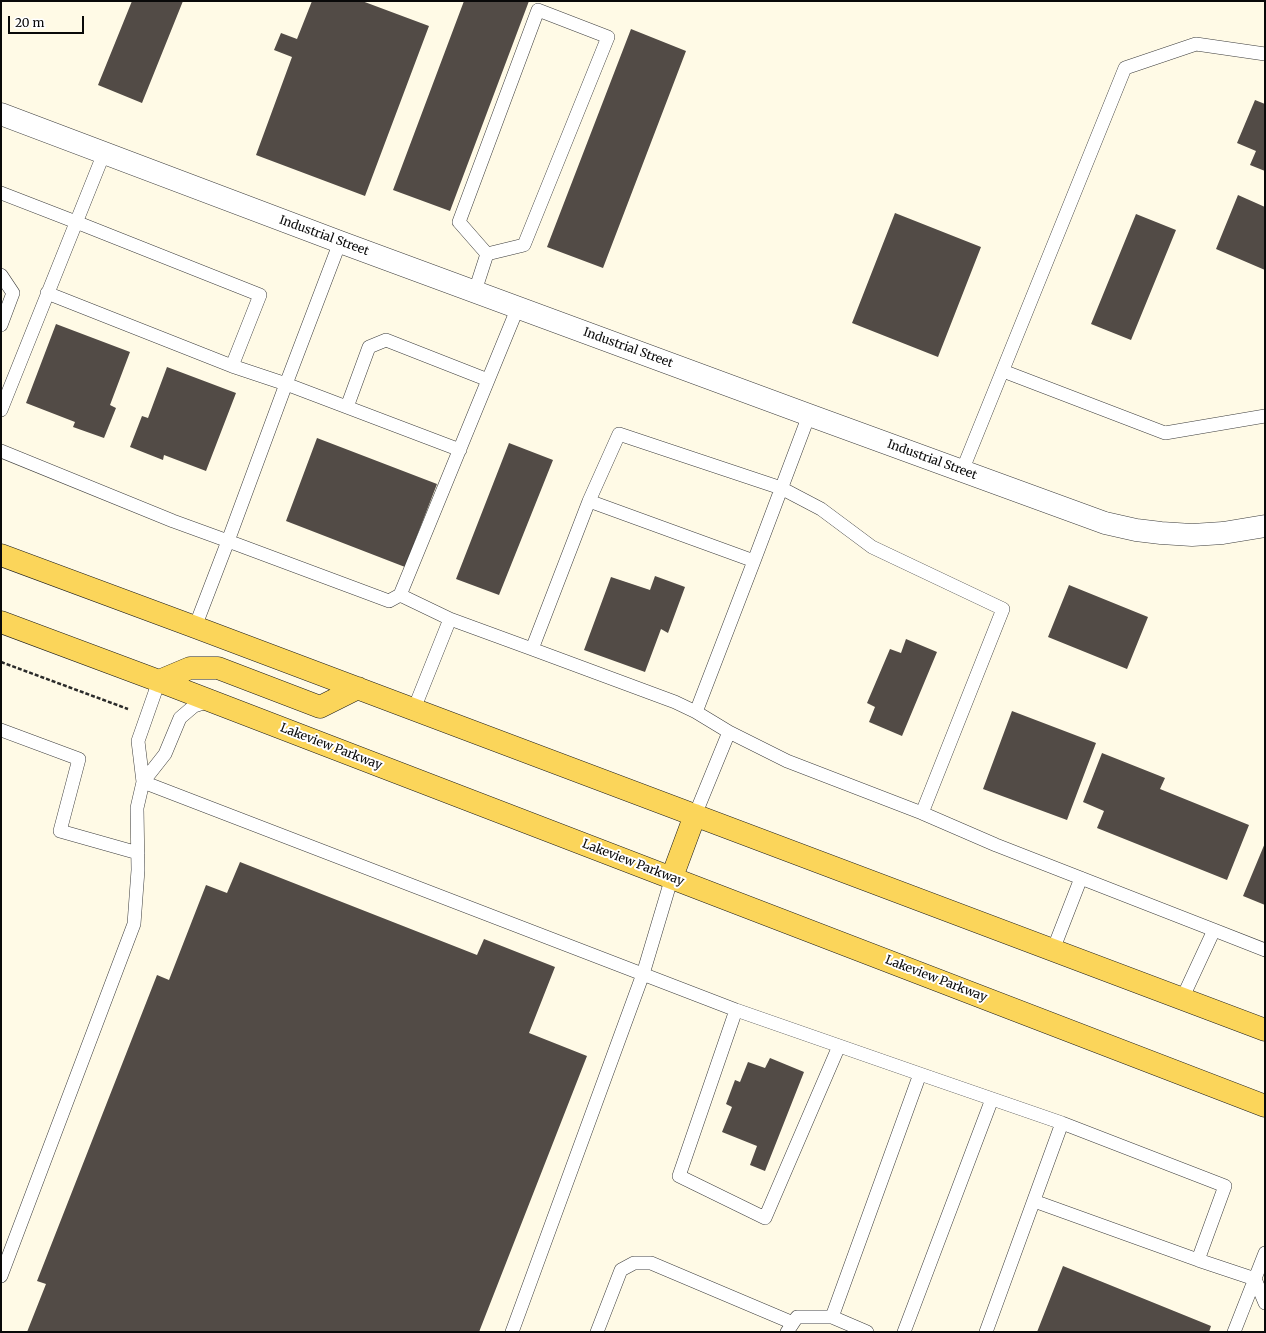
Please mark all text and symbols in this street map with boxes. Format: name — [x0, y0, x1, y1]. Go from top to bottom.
scale bar — [10, 8, 86, 34]
text: 20 m — [15, 15, 44, 30]
street label: Industrial Street — [277, 213, 371, 259]
street label: Industrial Street — [581, 325, 675, 371]
street label: Industrial Street — [885, 437, 979, 483]
street label: Lakeview Parkway — [278, 721, 384, 773]
street label: Lakeview Parkway — [580, 837, 686, 889]
street label: Lakeview Parkway — [883, 953, 989, 1005]

